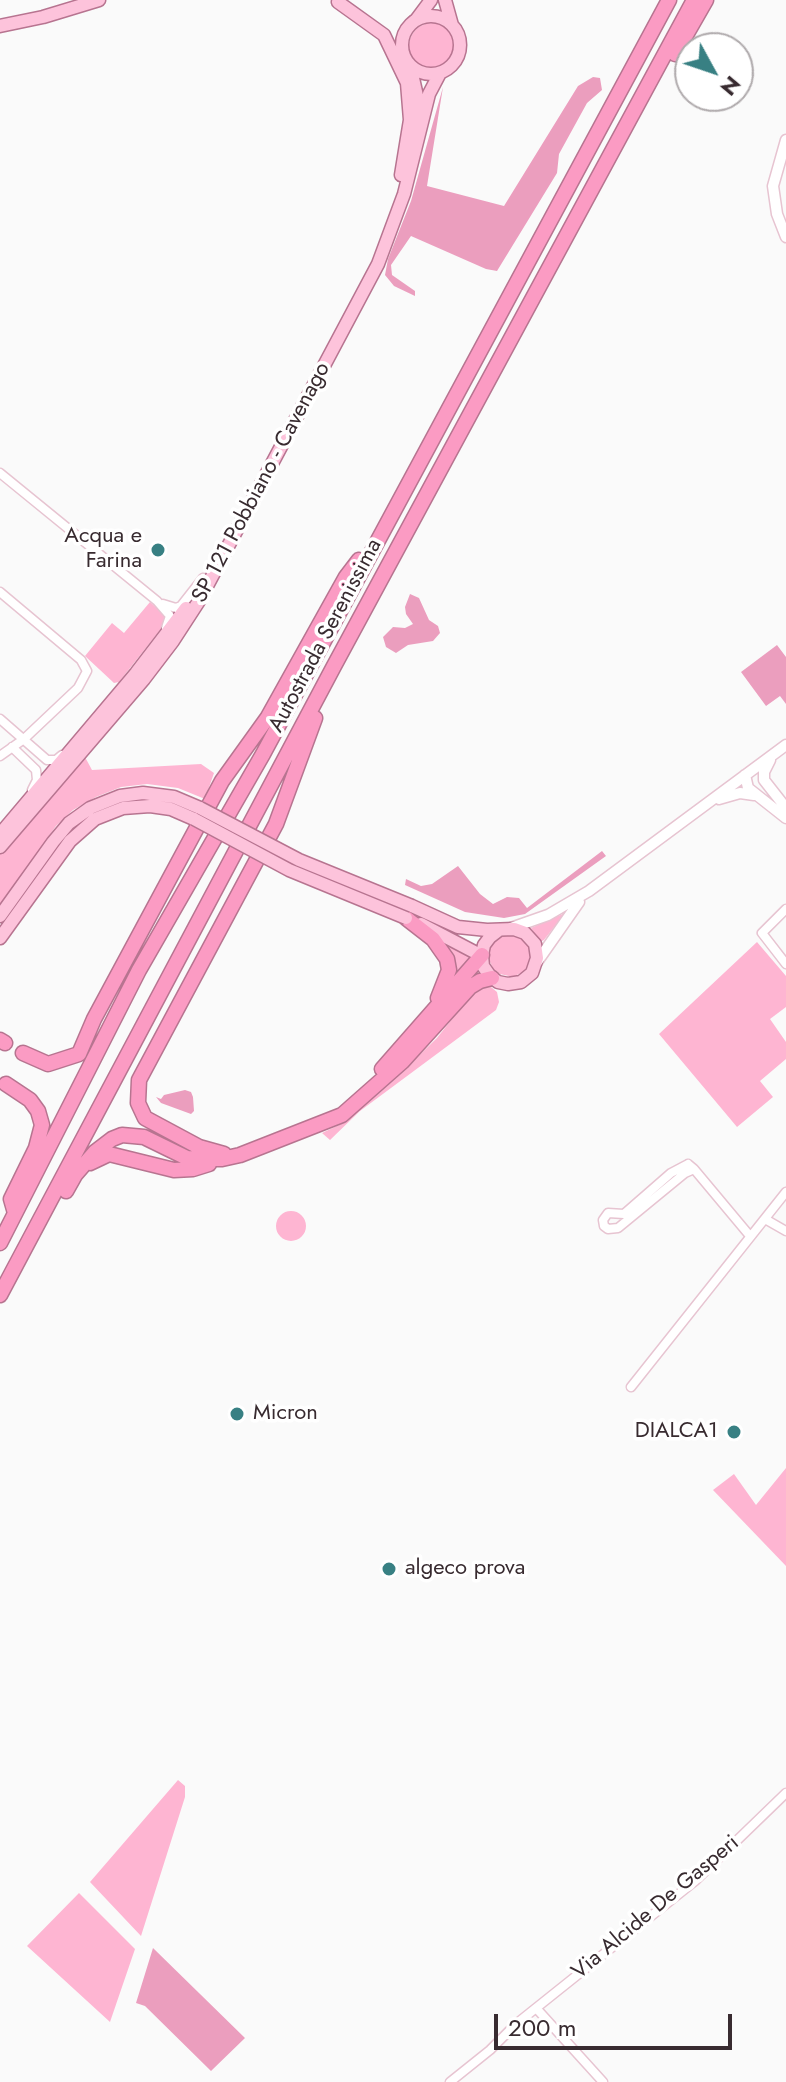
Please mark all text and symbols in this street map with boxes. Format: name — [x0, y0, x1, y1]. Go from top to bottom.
north arrow — [674, 32, 754, 112]
text: N — [713, 69, 749, 103]
street label: SP 121 Pobbiano - Cavenago — [187, 358, 337, 608]
place label: Acqua e Farina — [64, 524, 142, 576]
street label: Autostrada Serenissima — [264, 535, 388, 737]
marker: Acqua e Farina — [149, 541, 167, 559]
place label: Micron — [253, 1401, 318, 1427]
marker: Micron — [228, 1405, 246, 1423]
place label: DIALCA1 — [635, 1419, 718, 1445]
marker: DIALCA1 — [725, 1423, 743, 1441]
place label: algeco prova — [405, 1556, 525, 1582]
marker: algeco prova — [380, 1560, 398, 1578]
street label: Via Alcide De Gasperi — [567, 1830, 745, 1986]
scale bar — [498, 1998, 736, 2048]
text: 200 m — [508, 2010, 576, 2045]

